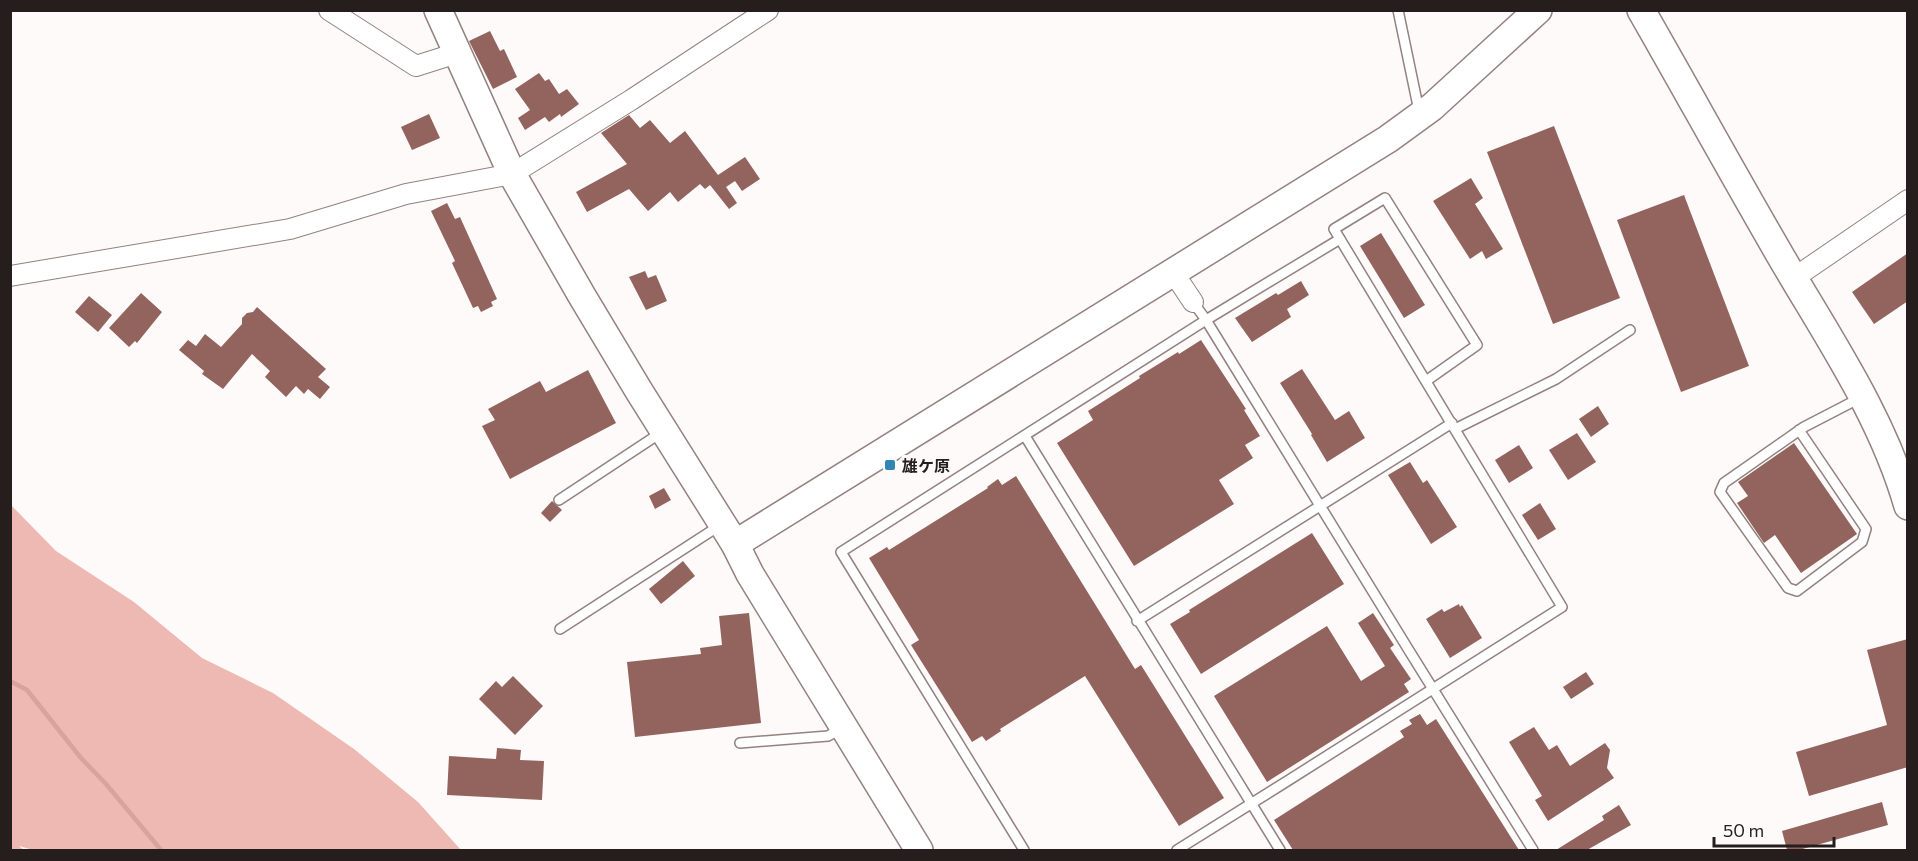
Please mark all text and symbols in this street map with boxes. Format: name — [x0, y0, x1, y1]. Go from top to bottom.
place label: 雄ケ原 — [901, 456, 950, 475]
marker: 雄ケ原 — [883, 458, 897, 472]
scale bar — [1714, 810, 1834, 848]
text: 50 m — [1723, 819, 1764, 841]

